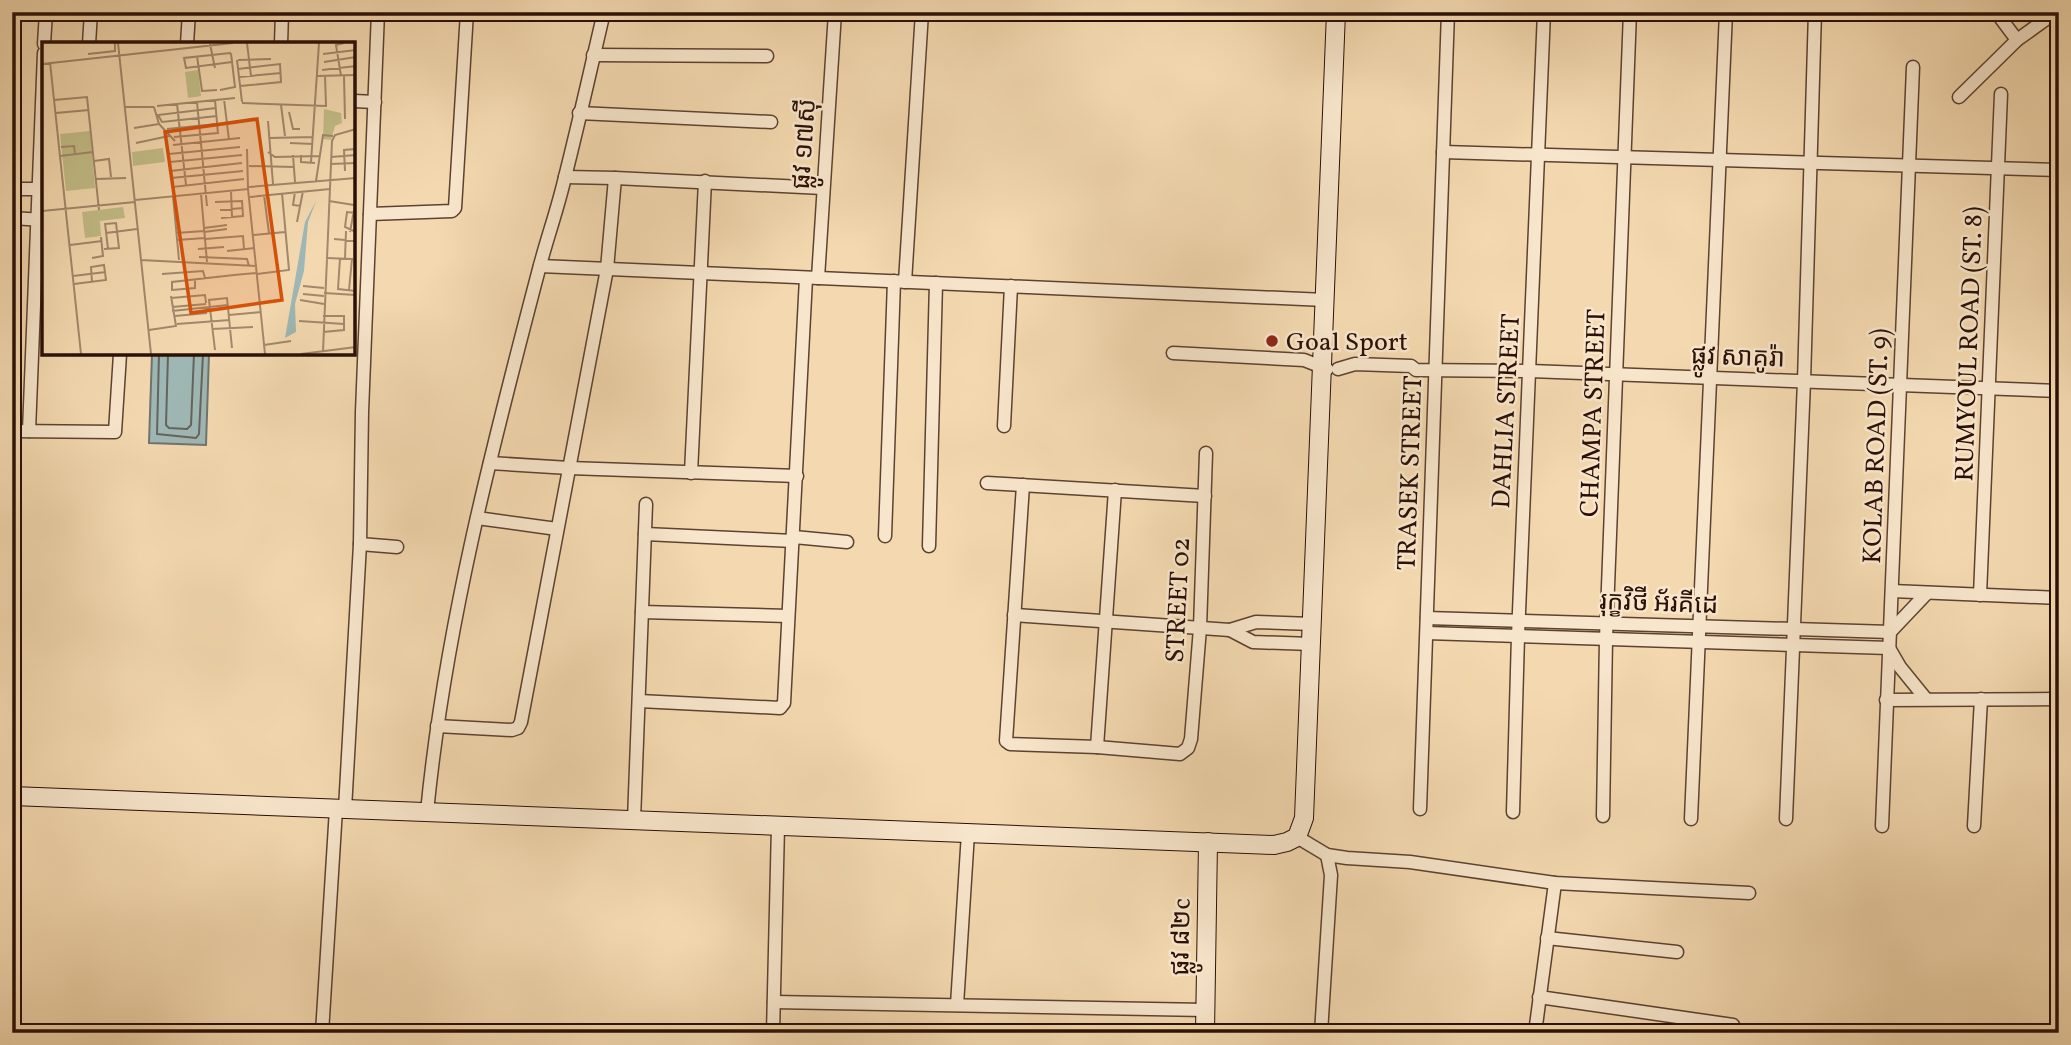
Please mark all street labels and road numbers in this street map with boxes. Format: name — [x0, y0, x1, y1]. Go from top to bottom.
street label: ផ្លូវ ១៧ស៊ី — [784, 97, 830, 191]
street label: RUMYOUL ROAD (ST. 8) — [1947, 206, 1993, 482]
street label: CHAMPA STREET — [1572, 309, 1616, 518]
street label: DAHLIA STREET — [1484, 313, 1530, 510]
street label: KOLAB ROAD (ST. 9) — [1855, 328, 1899, 564]
street label: ផ្លូវ សាគូរ៉ា — [1690, 338, 1786, 381]
street label: TRASEK STREET — [1390, 375, 1432, 571]
street label: STREET 02 — [1158, 536, 1200, 664]
street label: រុក្ខវិថី អ័រគីដេ — [1599, 584, 1719, 624]
street label: ផ្លូវ ៨២c — [1163, 898, 1204, 976]

